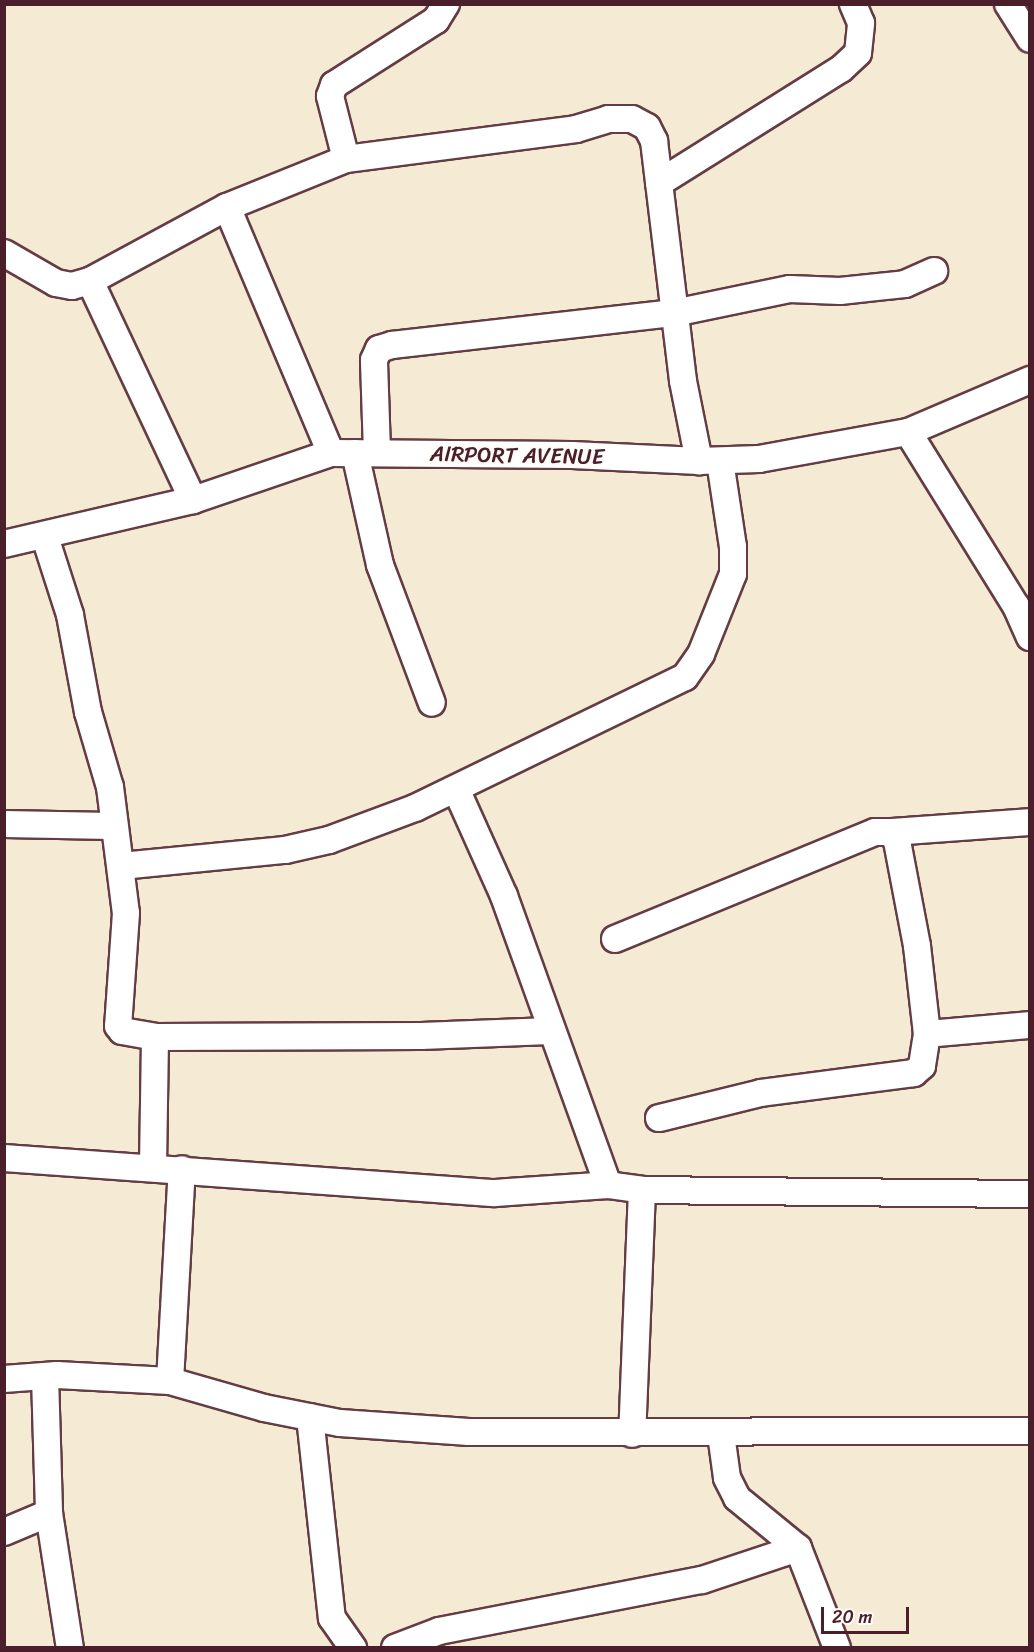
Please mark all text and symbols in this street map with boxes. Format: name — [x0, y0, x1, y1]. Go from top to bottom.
street label: AIRPORT AVENUE — [430, 440, 604, 470]
scale bar — [824, 1595, 912, 1633]
text: 20 m — [832, 1601, 872, 1633]

